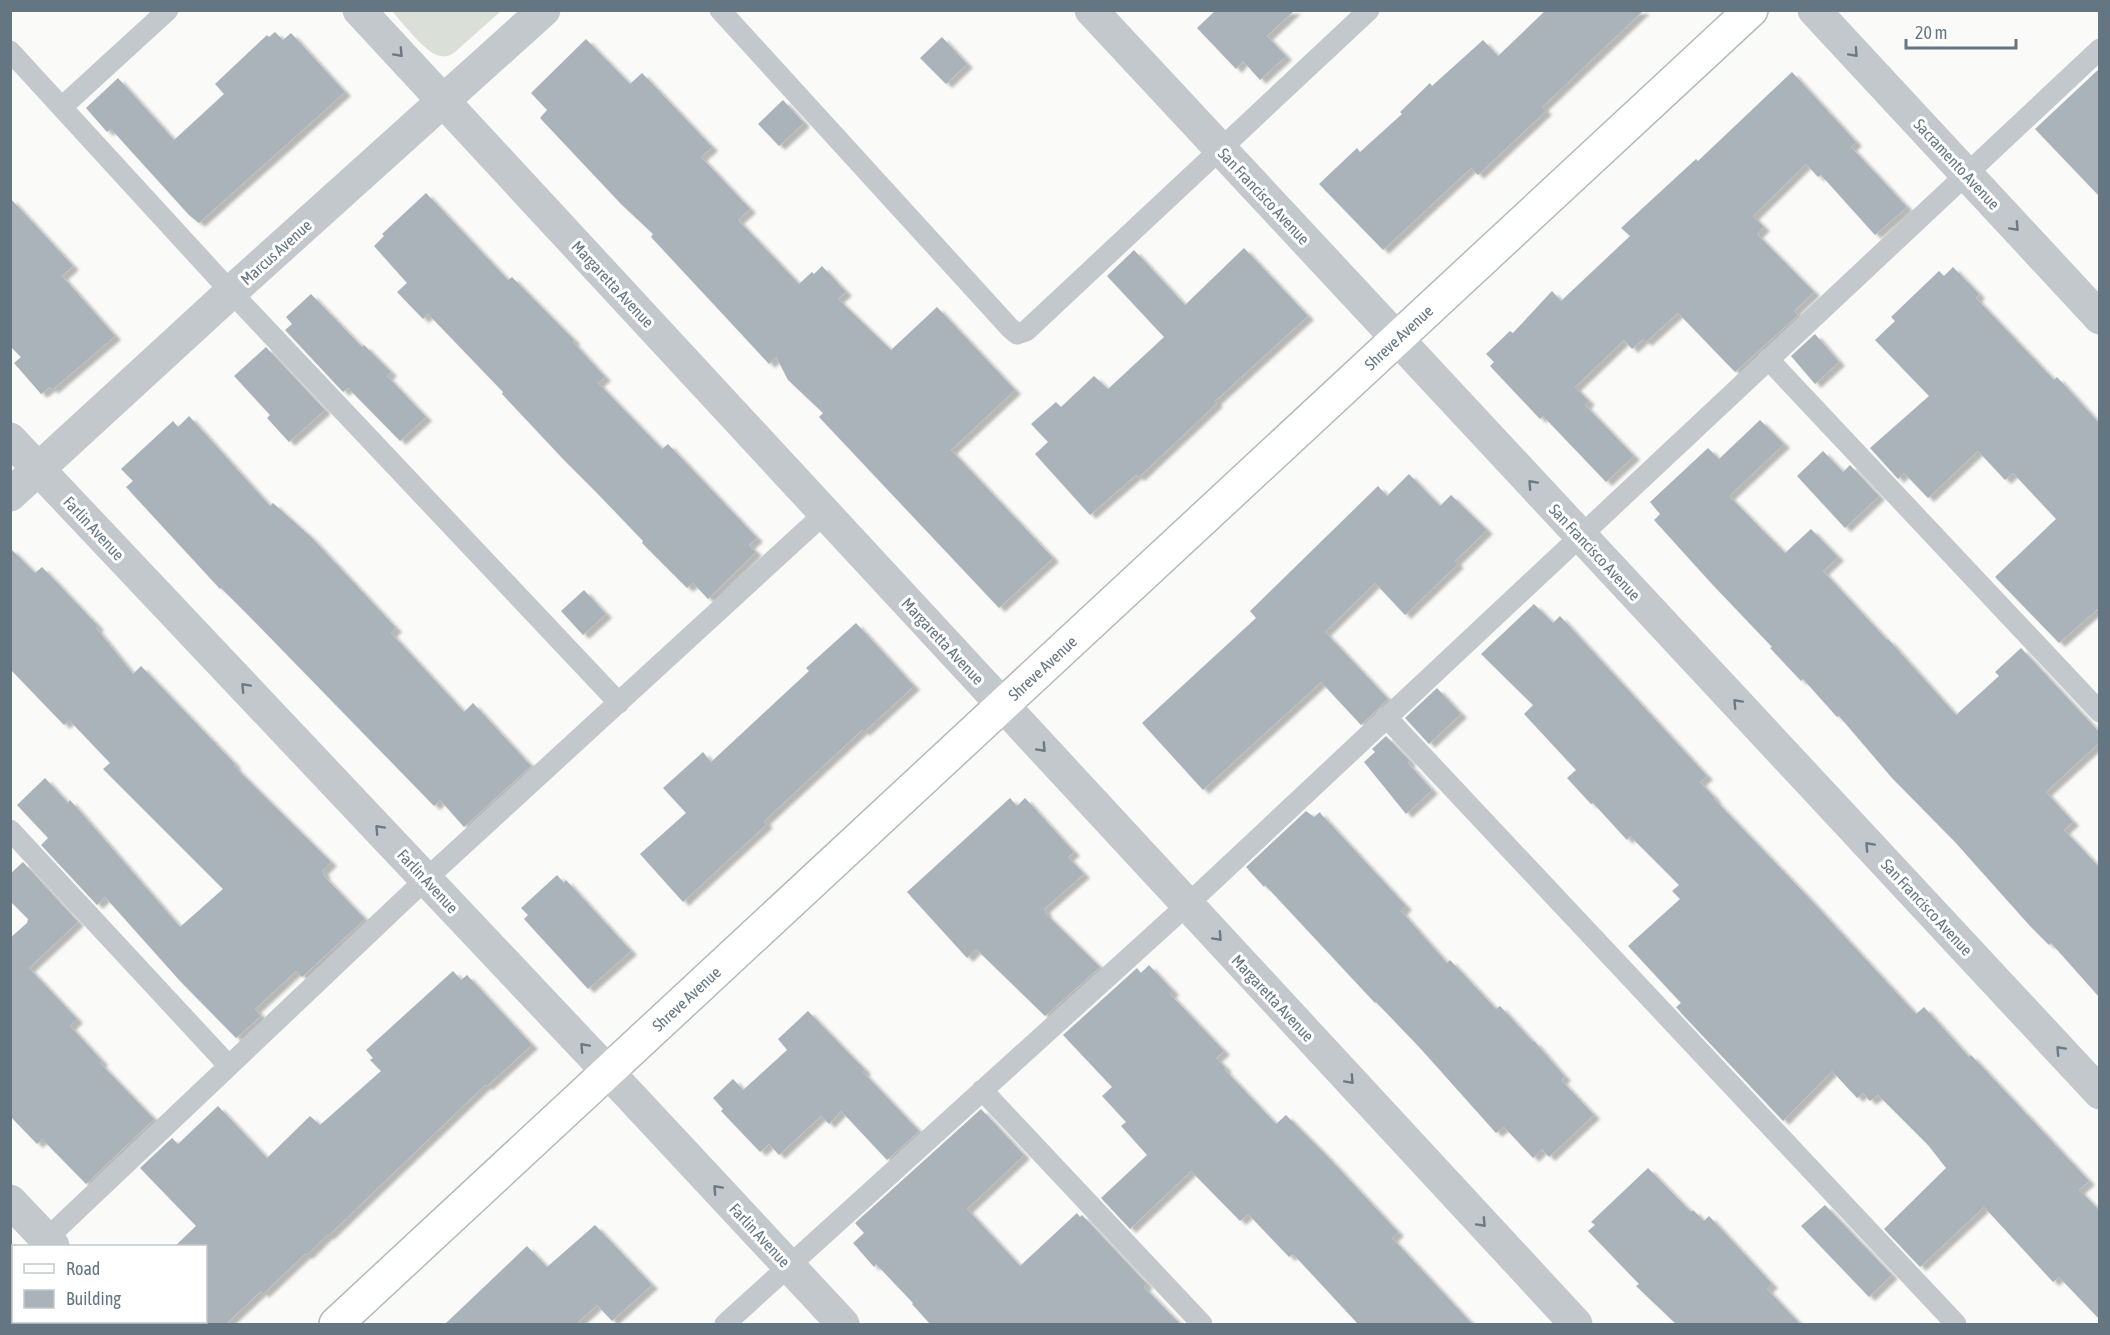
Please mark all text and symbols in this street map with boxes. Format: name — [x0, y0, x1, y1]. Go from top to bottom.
scale bar — [1906, 12, 2016, 50]
text: 20 m — [1915, 22, 1947, 43]
one-way arrow — [392, 47, 403, 57]
one-way arrow — [1847, 47, 1858, 57]
street label: Sacramento Avenue — [1911, 115, 2003, 213]
street label: San Francisco Avenue — [1215, 144, 1313, 248]
street label: Marcus Avenue — [237, 216, 315, 288]
one-way arrow — [2008, 220, 2019, 231]
street label: Margaretta Avenue — [568, 237, 658, 332]
street label: Shreve Avenue — [1361, 301, 1436, 373]
one-way arrow — [1528, 480, 1539, 490]
street label: Farlin Avenue — [60, 492, 128, 564]
street label: San Francisco Avenue — [1546, 500, 1644, 604]
street label: Margaretta Avenue — [898, 594, 988, 689]
street label: Shreve Avenue — [1005, 632, 1080, 704]
one-way arrow — [241, 683, 252, 694]
one-way arrow — [1733, 700, 1744, 711]
one-way arrow — [1035, 742, 1046, 752]
one-way arrow — [375, 825, 386, 836]
one-way arrow — [1866, 842, 1877, 853]
street label: Farlin Avenue — [394, 845, 462, 917]
street label: San Francisco Avenue — [1878, 855, 1976, 959]
one-way arrow — [1210, 930, 1221, 941]
street label: Margaretta Avenue — [1228, 951, 1318, 1046]
street label: Shreve Avenue — [648, 963, 724, 1035]
one-way arrow — [581, 1043, 592, 1054]
one-way arrow — [2056, 1046, 2067, 1057]
one-way arrow — [1343, 1074, 1354, 1084]
one-way arrow — [713, 1186, 724, 1196]
street label: Farlin Avenue — [726, 1199, 794, 1271]
one-way arrow — [1475, 1216, 1486, 1227]
legend — [12, 1245, 207, 1323]
text: Road — [66, 1258, 100, 1279]
text: Building — [66, 1288, 121, 1309]

